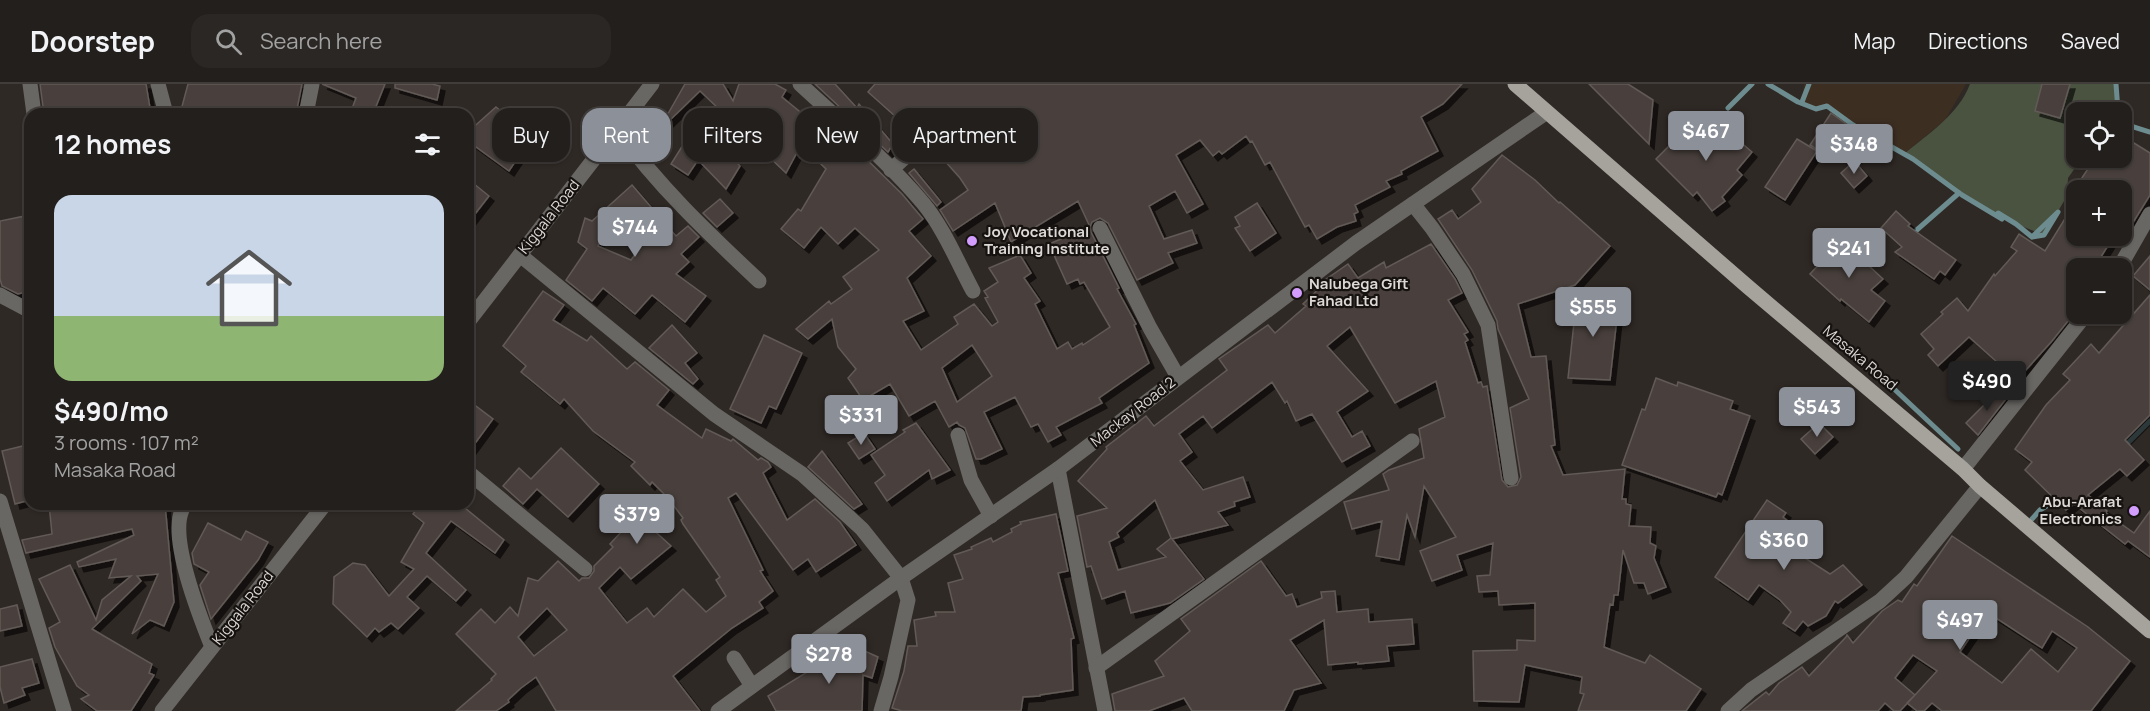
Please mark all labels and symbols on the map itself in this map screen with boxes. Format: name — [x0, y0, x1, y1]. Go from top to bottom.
pin: $467 — [1670, 111, 1742, 162]
pin: $348 — [1818, 124, 1890, 175]
street label: Kiggala Road — [513, 175, 584, 258]
pin: $744 — [599, 207, 671, 258]
place label: Joy Vocational Training Institute — [984, 221, 1110, 259]
pin: $241 — [1813, 228, 1885, 279]
marker: Joy Vocational Training Institute — [965, 234, 979, 248]
place label: Nalubega Gift Fahad Ltd — [1309, 273, 1409, 311]
marker: Nalubega Gift Fahad Ltd — [1290, 286, 1304, 300]
pin: $555 — [1557, 287, 1629, 338]
street label: Masaka Road — [1819, 320, 1902, 395]
pin: $490 — [1951, 361, 2023, 412]
street label: Mackay Road 2 — [1086, 372, 1180, 451]
pin: $543 — [1781, 387, 1853, 438]
pin: $331 — [825, 395, 897, 446]
place label: Abu-Arafat Electronics — [2039, 491, 2122, 529]
pin: $379 — [601, 494, 673, 545]
marker: Abu-Arafat Electronics — [2127, 504, 2141, 518]
pin: $360 — [1748, 520, 1820, 571]
street label: Kiggala Road — [207, 566, 278, 649]
pin: $497 — [1924, 600, 1996, 651]
pin: $278 — [793, 634, 865, 685]

